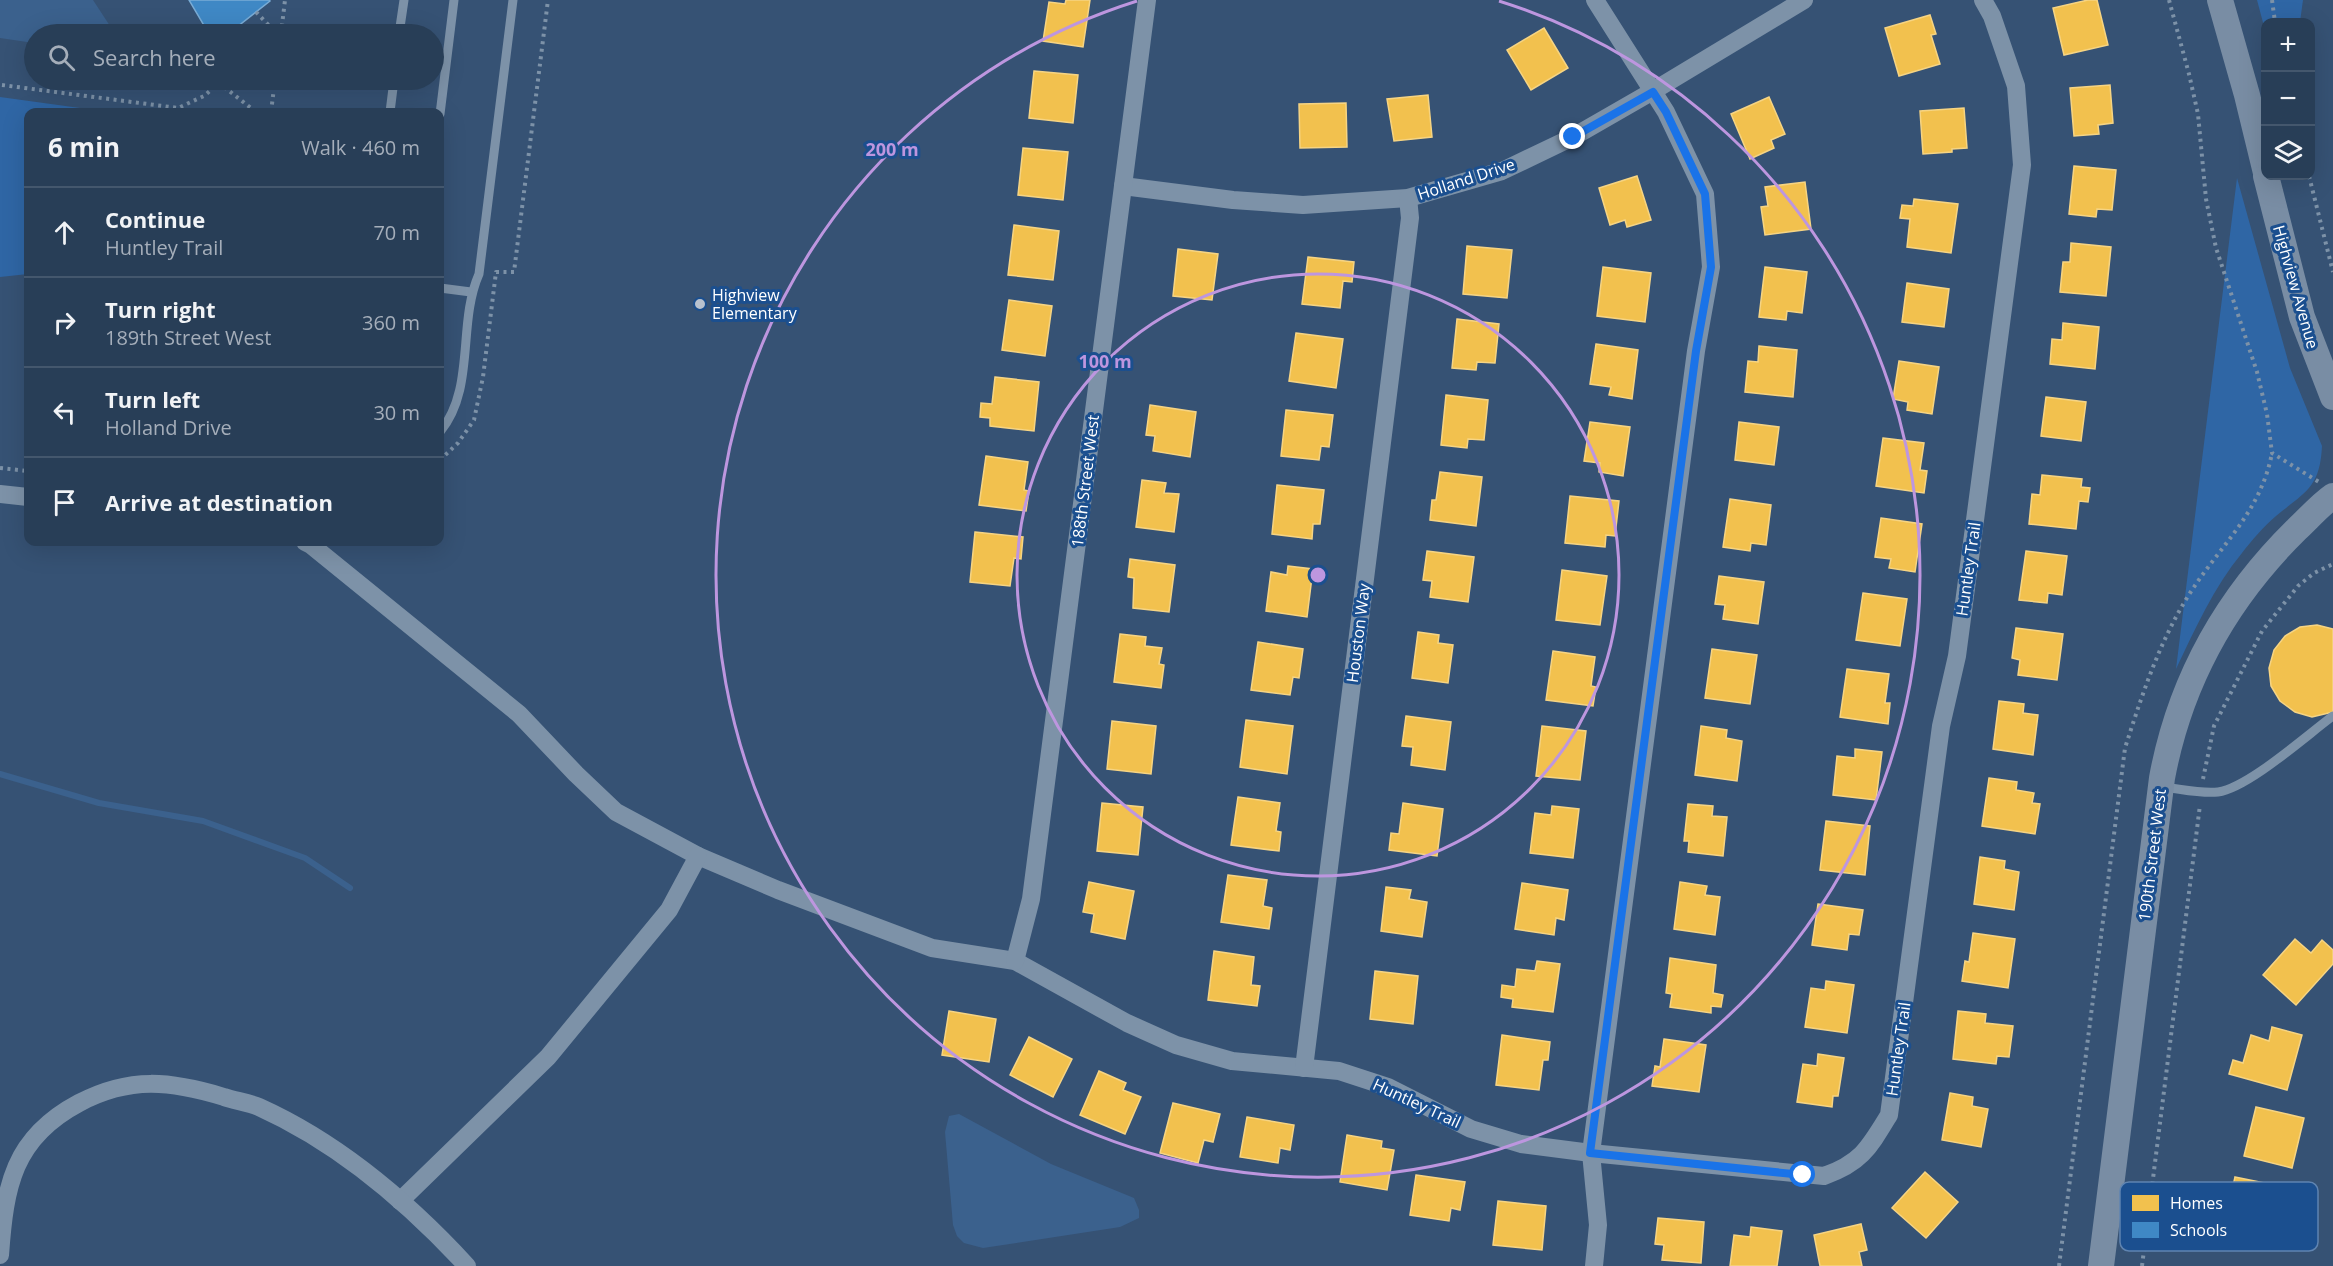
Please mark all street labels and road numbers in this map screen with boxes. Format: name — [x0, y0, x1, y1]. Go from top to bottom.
street label: Holland Drive — [1414, 153, 1518, 205]
street label: Highview Avenue — [2268, 223, 2324, 351]
street label: 188th Street West — [1066, 413, 1104, 548]
street label: Huntley Trail — [1951, 521, 1985, 617]
street label: Houston Way — [1341, 581, 1375, 684]
street label: 190th Street West — [2133, 787, 2171, 922]
street label: Huntley Trail — [1881, 1001, 1915, 1097]
street label: Huntley Trail — [1369, 1073, 1465, 1133]

